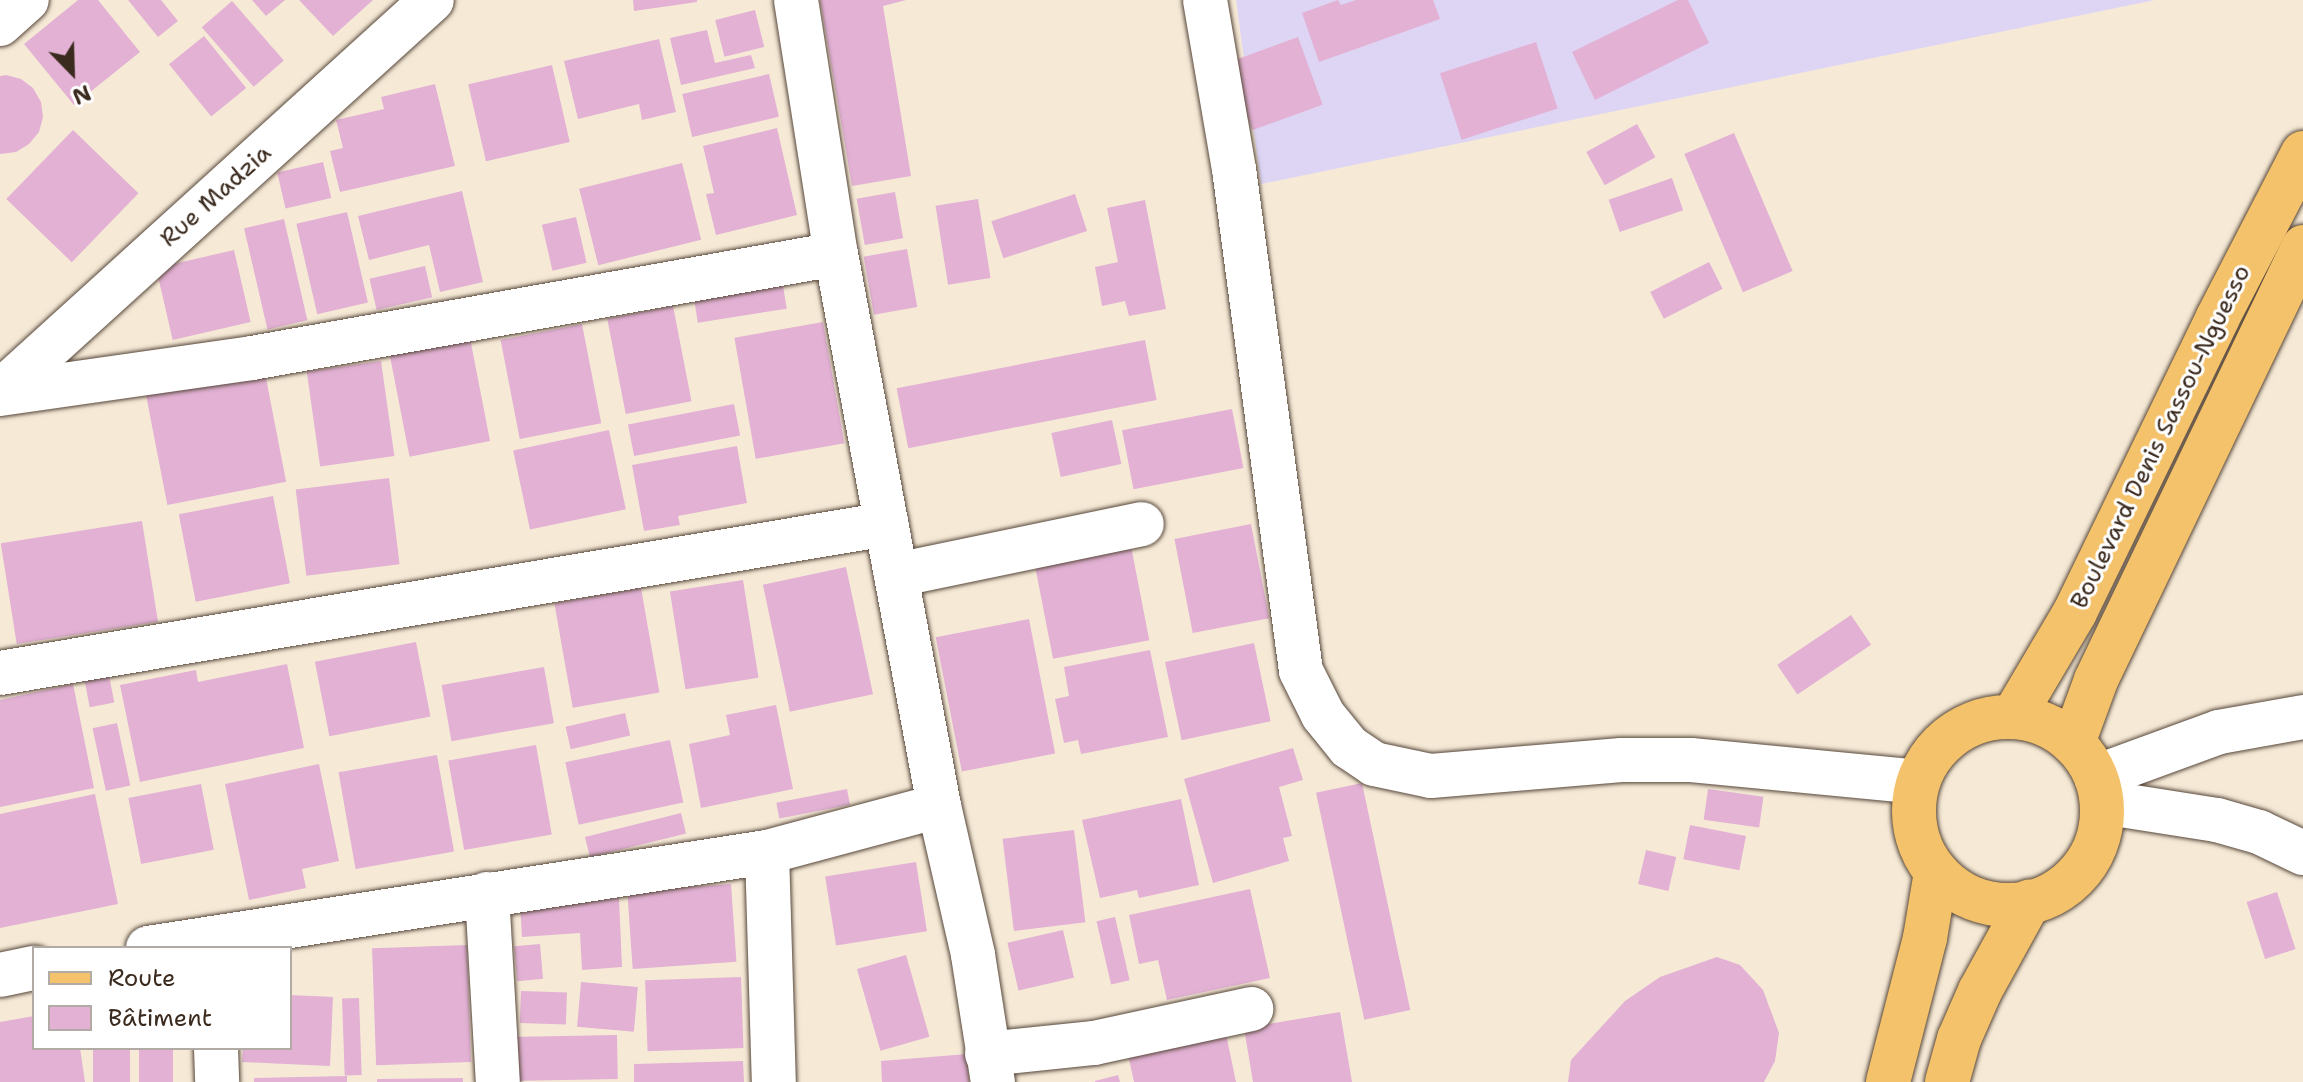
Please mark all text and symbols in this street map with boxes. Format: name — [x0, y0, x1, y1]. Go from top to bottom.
north arrow — [32, 32, 112, 112]
text: N — [68, 78, 95, 111]
street label: Rue Madzia — [155, 139, 277, 253]
street label: Boulevard Denis Sassou-Nguesso — [2065, 261, 2257, 613]
legend — [32, 946, 292, 1050]
text: Route — [108, 962, 176, 994]
text: Bâtiment — [108, 1002, 212, 1034]

